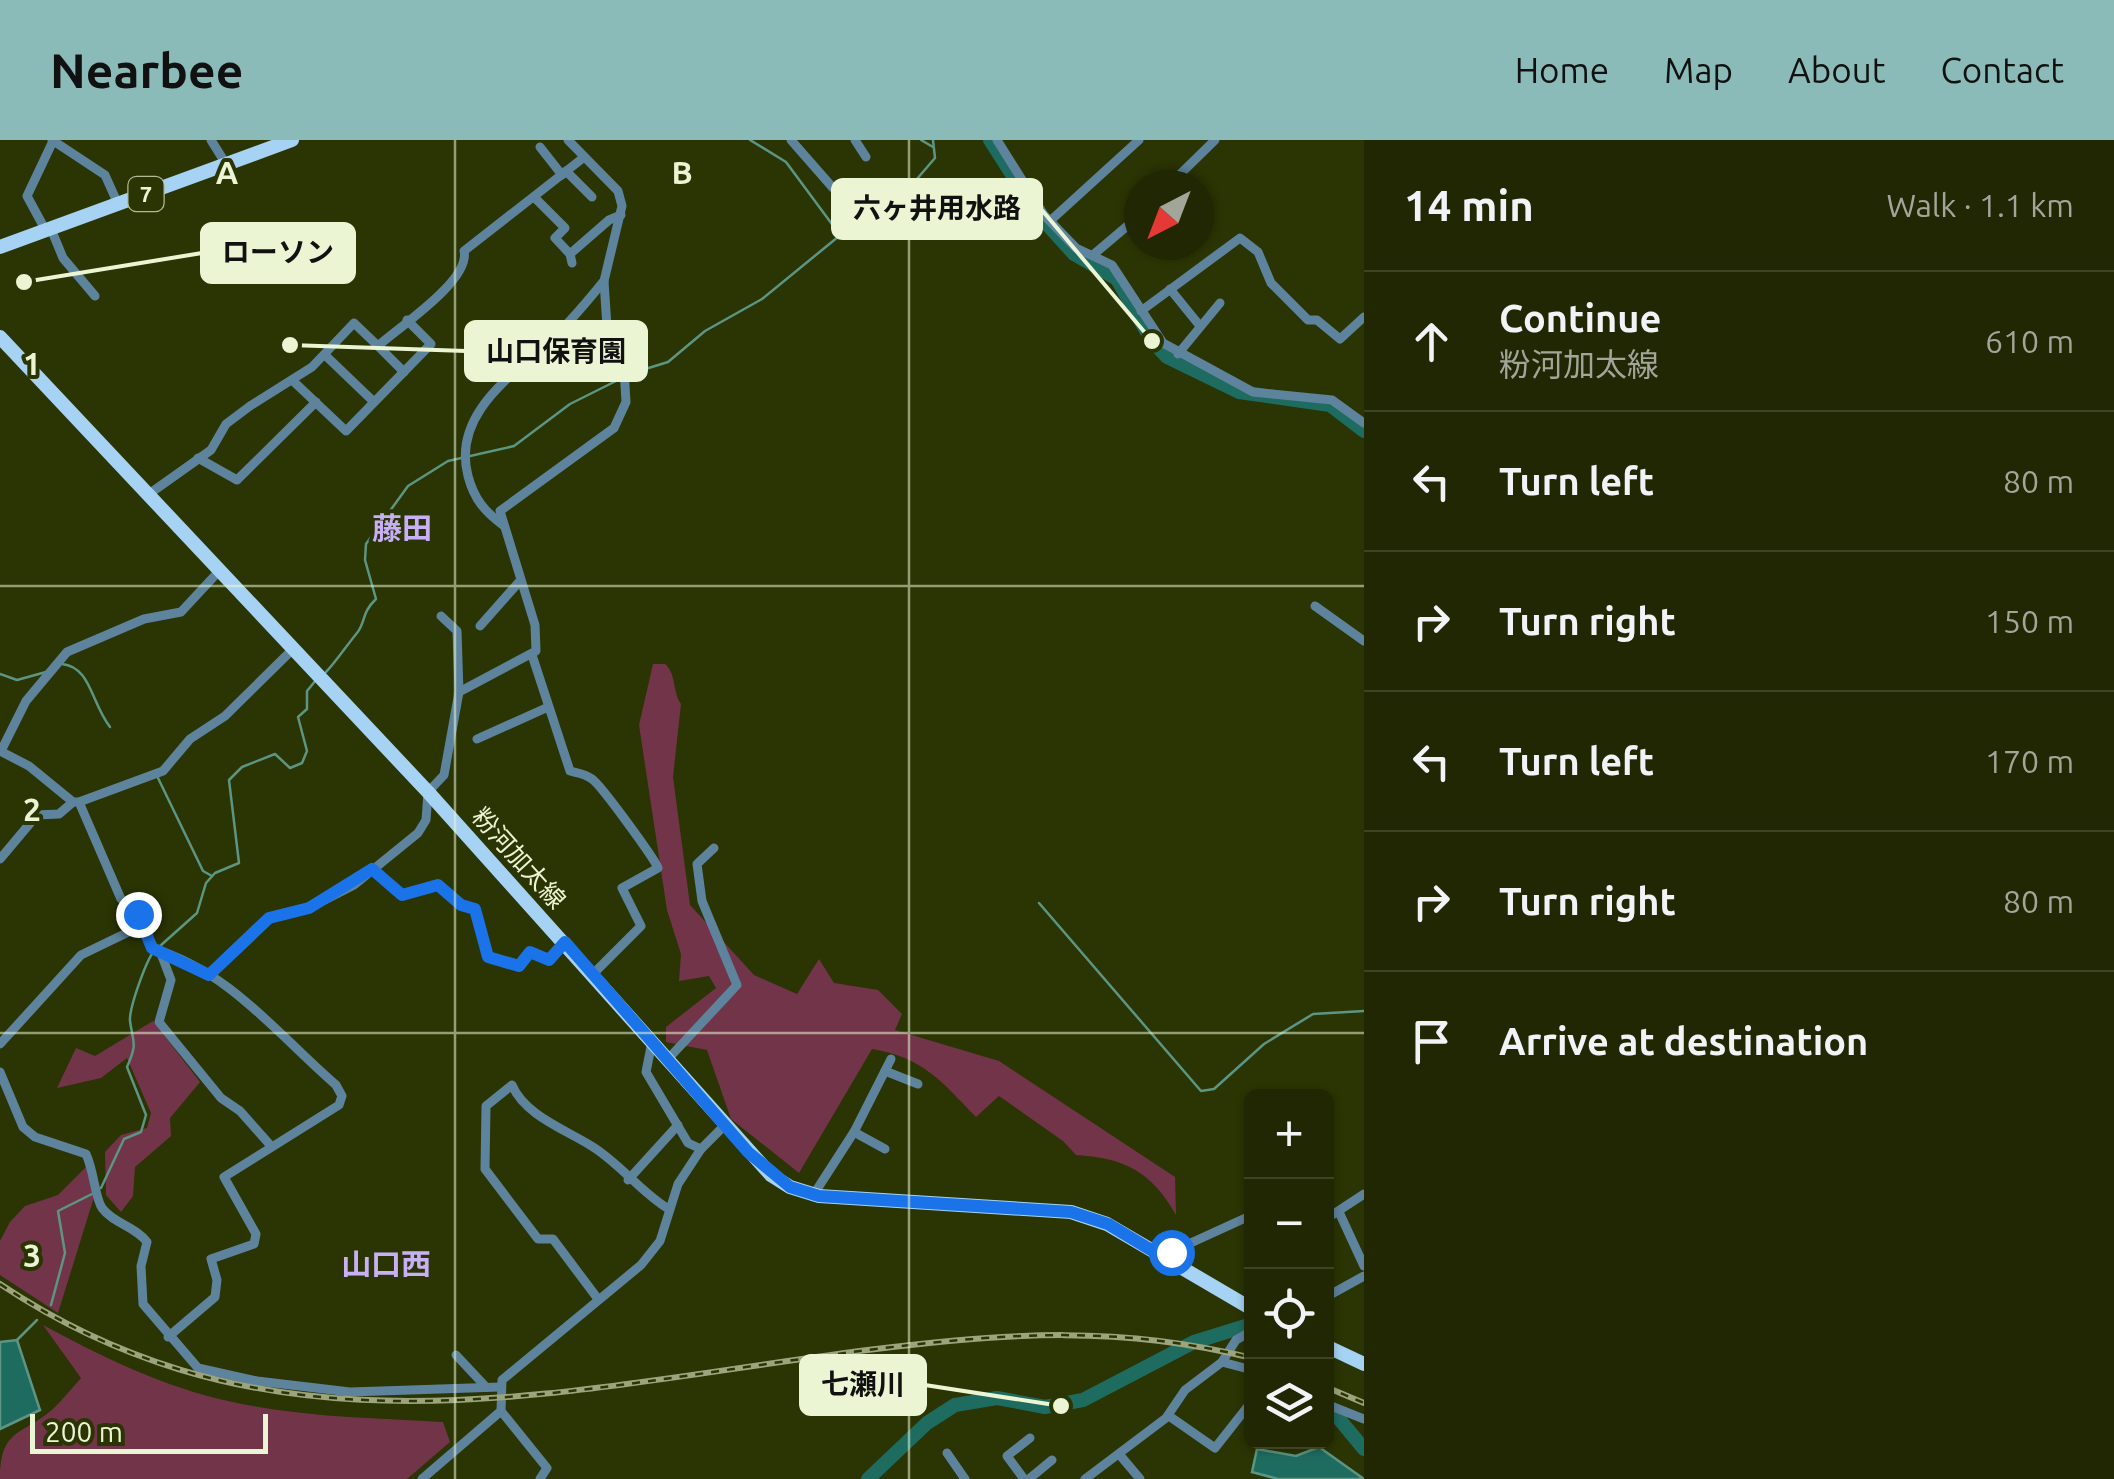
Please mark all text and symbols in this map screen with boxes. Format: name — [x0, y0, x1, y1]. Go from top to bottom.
text: Nearbee — [50, 43, 243, 97]
text: Home — [1515, 50, 1609, 90]
text: Map — [1664, 50, 1733, 90]
text: About — [1788, 50, 1885, 90]
text: Contact — [1940, 50, 2064, 90]
text: A — [216, 154, 239, 190]
text: B — [671, 154, 693, 190]
north arrow — [1124, 170, 1214, 260]
road number: 7 — [128, 177, 164, 211]
callout: 六ヶ井用水路 — [833, 180, 1041, 238]
text: 14 min — [1404, 182, 1534, 229]
text: Walk · 1.1 km — [1886, 187, 2074, 223]
text: 六ヶ井用水路 — [853, 192, 1021, 223]
callout: ローソン — [202, 224, 354, 282]
text: ローソン — [222, 236, 334, 267]
text: Continue — [1499, 297, 1661, 339]
icon: ahead — [1404, 314, 1459, 369]
callout: 山口保育園 — [466, 322, 646, 380]
text: 610 m — [1985, 323, 2074, 359]
text: 山口保育園 — [486, 335, 626, 366]
text: 1 — [23, 345, 41, 381]
text: 粉河加太線 — [1499, 346, 1659, 382]
icon: left — [1404, 454, 1459, 509]
text: Turn left — [1499, 460, 1654, 502]
text: 80 m — [2003, 463, 2074, 499]
district label: 藤田 — [372, 511, 432, 545]
icon: right — [1404, 594, 1459, 649]
text: Turn right — [1499, 600, 1676, 642]
text: 150 m — [1985, 603, 2074, 639]
icon: left — [1404, 734, 1459, 789]
text: Turn left — [1499, 740, 1654, 782]
text: 170 m — [1985, 743, 2074, 779]
text: 2 — [23, 791, 41, 827]
street label: 粉河加太線 — [467, 802, 571, 914]
icon: right — [1404, 874, 1459, 929]
text: Turn right — [1499, 880, 1676, 922]
text: 80 m — [2003, 883, 2074, 919]
route end — [116, 892, 162, 938]
icon: arrive — [1404, 1014, 1459, 1069]
text: Arrive at destination — [1499, 1020, 1868, 1062]
map controls — [1244, 1089, 1334, 1449]
button: + — [1244, 1089, 1334, 1179]
button: − — [1244, 1179, 1334, 1269]
route start — [1149, 1230, 1195, 1276]
text: 3 — [23, 1237, 41, 1273]
district label: 山口西 — [341, 1247, 431, 1281]
button: locate — [1244, 1269, 1334, 1359]
callout: 七瀬川 — [801, 1356, 925, 1414]
button: layers — [1244, 1359, 1334, 1449]
text: 七瀬川 — [821, 1368, 905, 1399]
scale bar — [30, 1409, 268, 1454]
text: 200 m — [45, 1416, 123, 1447]

